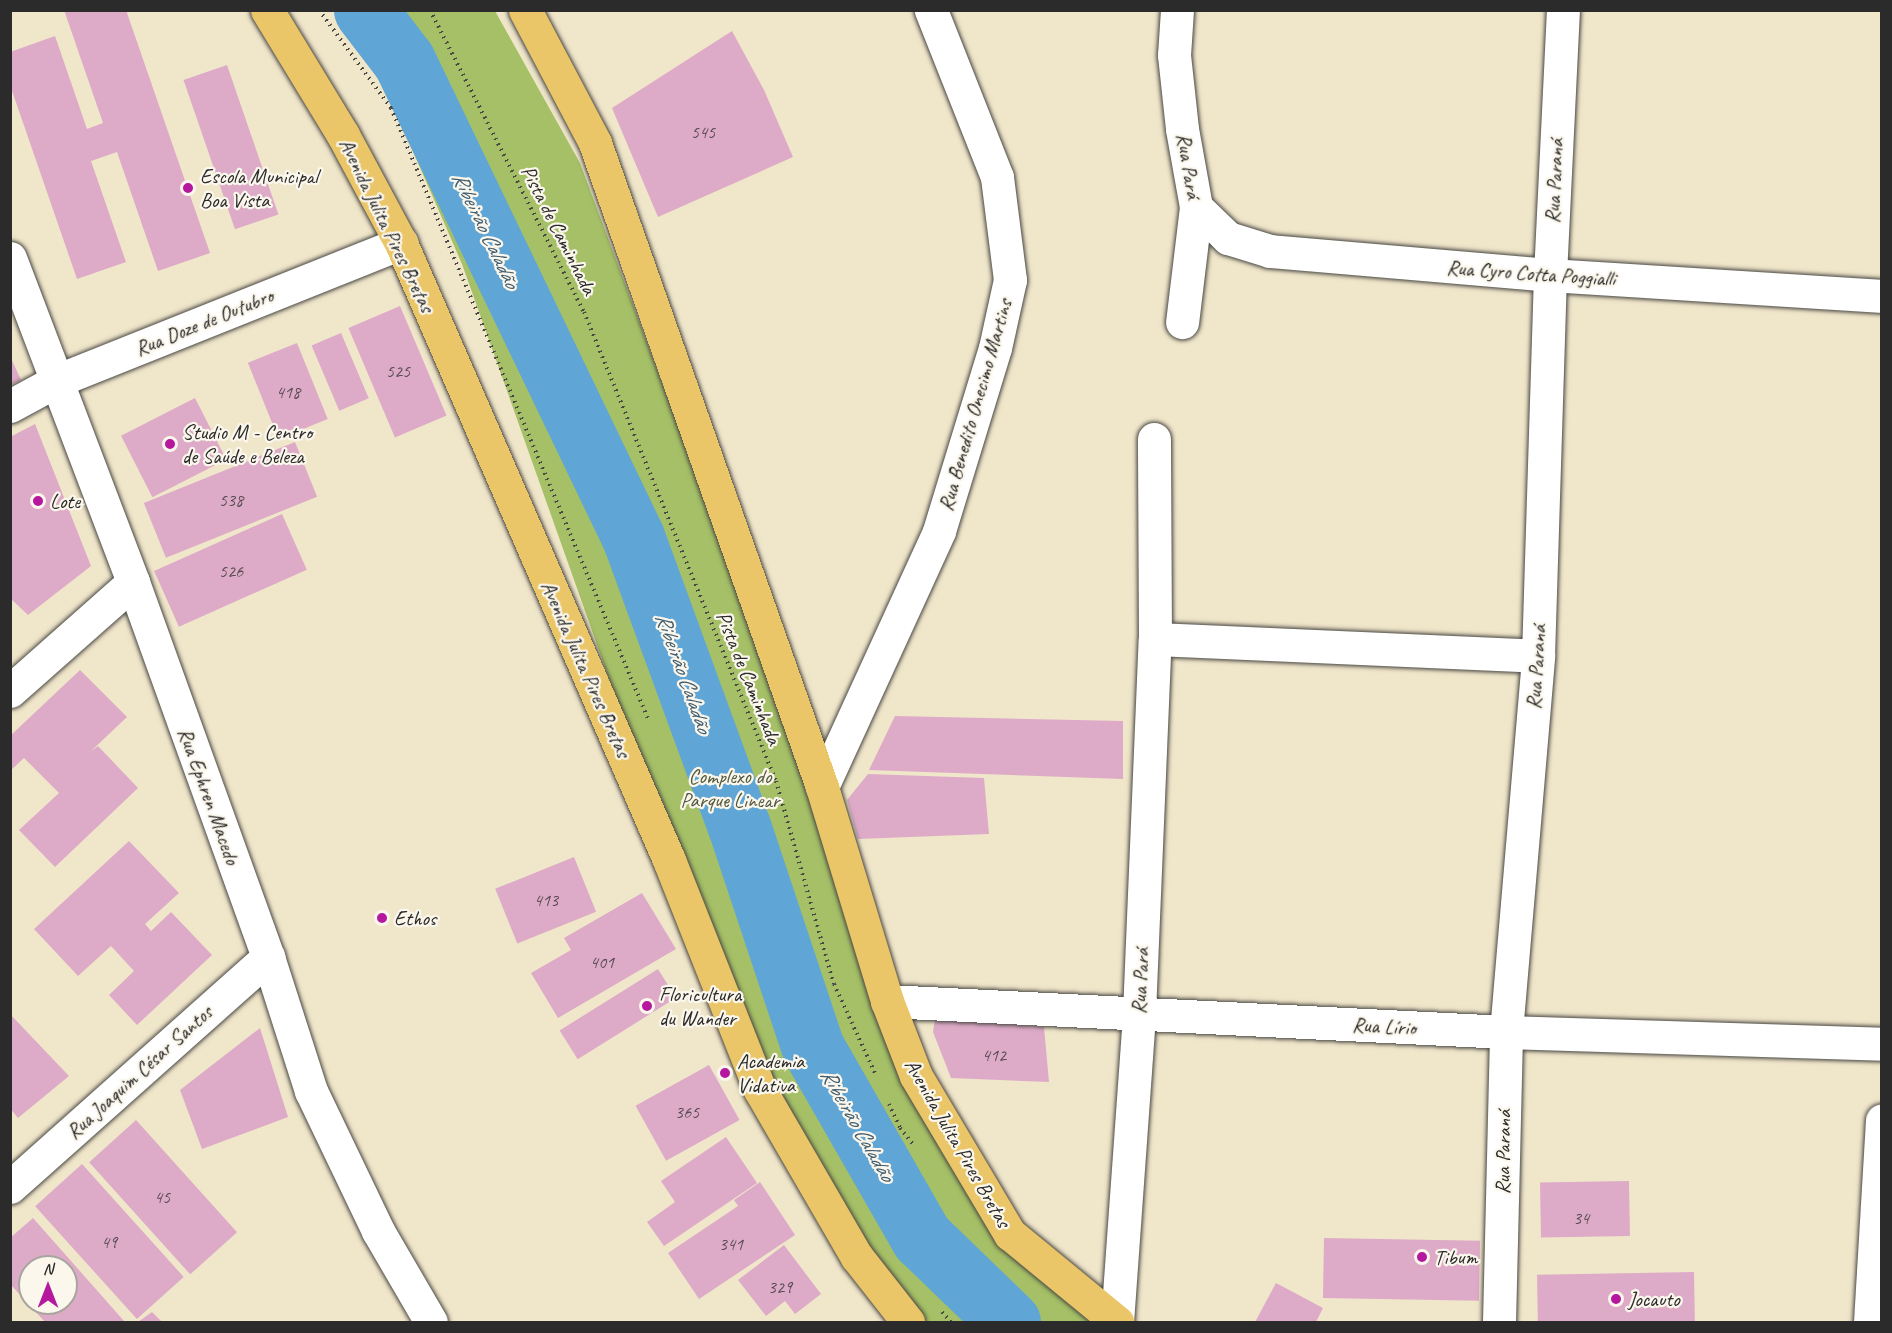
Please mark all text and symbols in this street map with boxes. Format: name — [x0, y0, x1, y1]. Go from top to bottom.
house number: 545 — [691, 121, 715, 143]
street label: Rua Pará — [1171, 131, 1207, 201]
street label: Avenida Julita Pires Bretas — [334, 134, 440, 316]
street label: Rua Paraná — [1539, 138, 1569, 224]
street label: Pista de Caminhada — [516, 161, 602, 299]
place label: Escola Municipal Boa Vista — [200, 163, 318, 213]
water label: Ribeirão Caladão — [446, 168, 524, 292]
marker: Escola Municipal Boa Vista — [181, 181, 195, 195]
street label: Rua Cyro Cotta Poggialli — [1446, 255, 1616, 291]
street label: Rua Doze de Outubro — [131, 283, 277, 361]
street label: Rua Benedito Onecimo Martins — [933, 296, 1017, 514]
house number: 525 — [386, 360, 410, 382]
house number: 418 — [276, 381, 300, 403]
place label: Studio M - Centro de Saúde e Beleza — [182, 419, 312, 469]
marker: Studio M - Centro de Saúde e Beleza — [163, 437, 177, 451]
place label: Lote — [50, 488, 80, 514]
house number: 538 — [219, 489, 243, 511]
marker: Lote — [31, 494, 45, 508]
house number: 526 — [219, 560, 243, 582]
street label: Avenida Julita Pires Bretas — [536, 577, 636, 761]
street label: Pista de Caminhada — [711, 608, 787, 748]
water label: Ribeirão Caladão — [649, 609, 717, 737]
street label: Rua Paraná — [1520, 624, 1552, 710]
street label: Rua Ephren Macedo — [173, 724, 245, 868]
park label: Complexo do Parque Linear — [681, 763, 779, 813]
house number: 413 — [534, 889, 558, 911]
place label: Ethos — [394, 905, 436, 931]
marker: Ethos — [375, 911, 389, 925]
street label: Rua Pará — [1126, 947, 1154, 1015]
house number: 401 — [590, 951, 614, 973]
place label: Floricultura du Wander — [659, 981, 741, 1031]
marker: Floricultura du Wander — [640, 999, 654, 1013]
street label: Rua Joaquim César Santos — [61, 1000, 217, 1144]
street label: Rua Lírio — [1351, 1012, 1417, 1040]
house number: 412 — [982, 1044, 1006, 1066]
place label: Academia Vidativa — [737, 1048, 804, 1098]
street label: Avenida Julita Pires Bretas — [900, 1054, 1016, 1232]
water label: Ribeirão Caladão — [814, 1064, 900, 1186]
marker: Academia Vidativa — [718, 1066, 732, 1080]
house number: 365 — [675, 1101, 699, 1123]
street label: Rua Paraná — [1490, 1109, 1516, 1195]
house number: 45 — [154, 1186, 170, 1208]
house number: 34 — [1573, 1207, 1589, 1229]
house number: 49 — [101, 1231, 117, 1253]
house number: 341 — [719, 1233, 743, 1255]
place label: Tibum — [1434, 1244, 1477, 1270]
marker: Tibum — [1415, 1250, 1429, 1264]
north arrow — [18, 1255, 78, 1315]
text: N — [43, 1259, 53, 1279]
house number: 329 — [768, 1276, 792, 1298]
place label: Jocauto — [1628, 1286, 1680, 1312]
marker: Jocauto — [1609, 1292, 1623, 1306]

